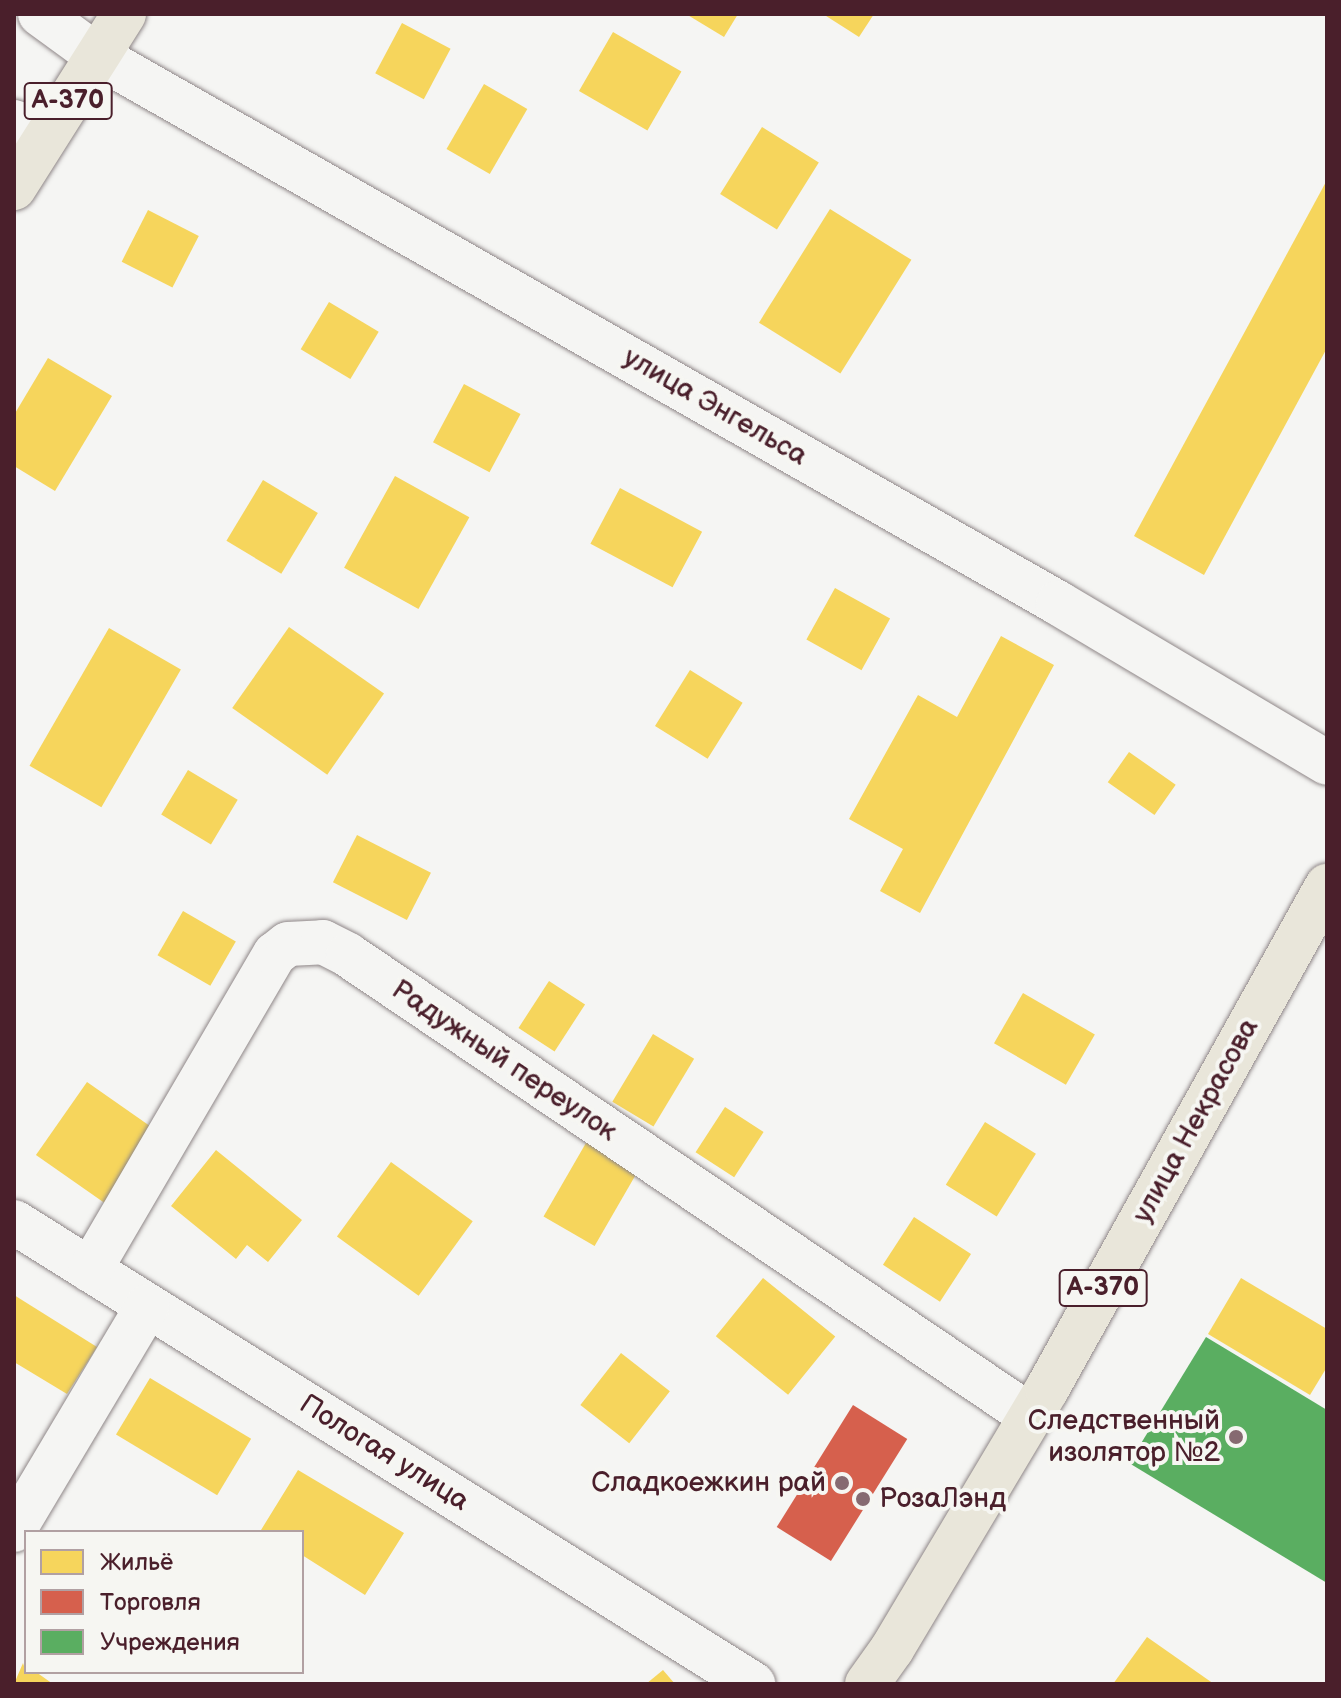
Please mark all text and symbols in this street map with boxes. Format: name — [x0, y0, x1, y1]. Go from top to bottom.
road number: А-370 — [22, 79, 114, 123]
street label: улица Энгельса — [617, 341, 813, 473]
street label: Радужный переулок — [385, 973, 623, 1149]
street label: улица Некрасова — [1126, 1013, 1266, 1229]
road number: А-370 — [1057, 1266, 1149, 1310]
street label: Пологая улица — [293, 1388, 475, 1518]
place label: Следственный изолятор №2 — [1028, 1404, 1220, 1470]
marker: Следственный изолятор №2 — [1227, 1428, 1245, 1446]
place label: Сладкоежкин рай — [591, 1466, 826, 1500]
marker: Сладкоежкин рай — [833, 1474, 851, 1492]
place label: РозаЛэнд — [879, 1482, 1006, 1516]
marker: РозаЛэнд — [854, 1490, 872, 1508]
legend — [24, 1530, 304, 1674]
text: Жильё — [100, 1548, 173, 1577]
text: Торговля — [100, 1588, 201, 1617]
text: Учреждения — [100, 1628, 240, 1657]

